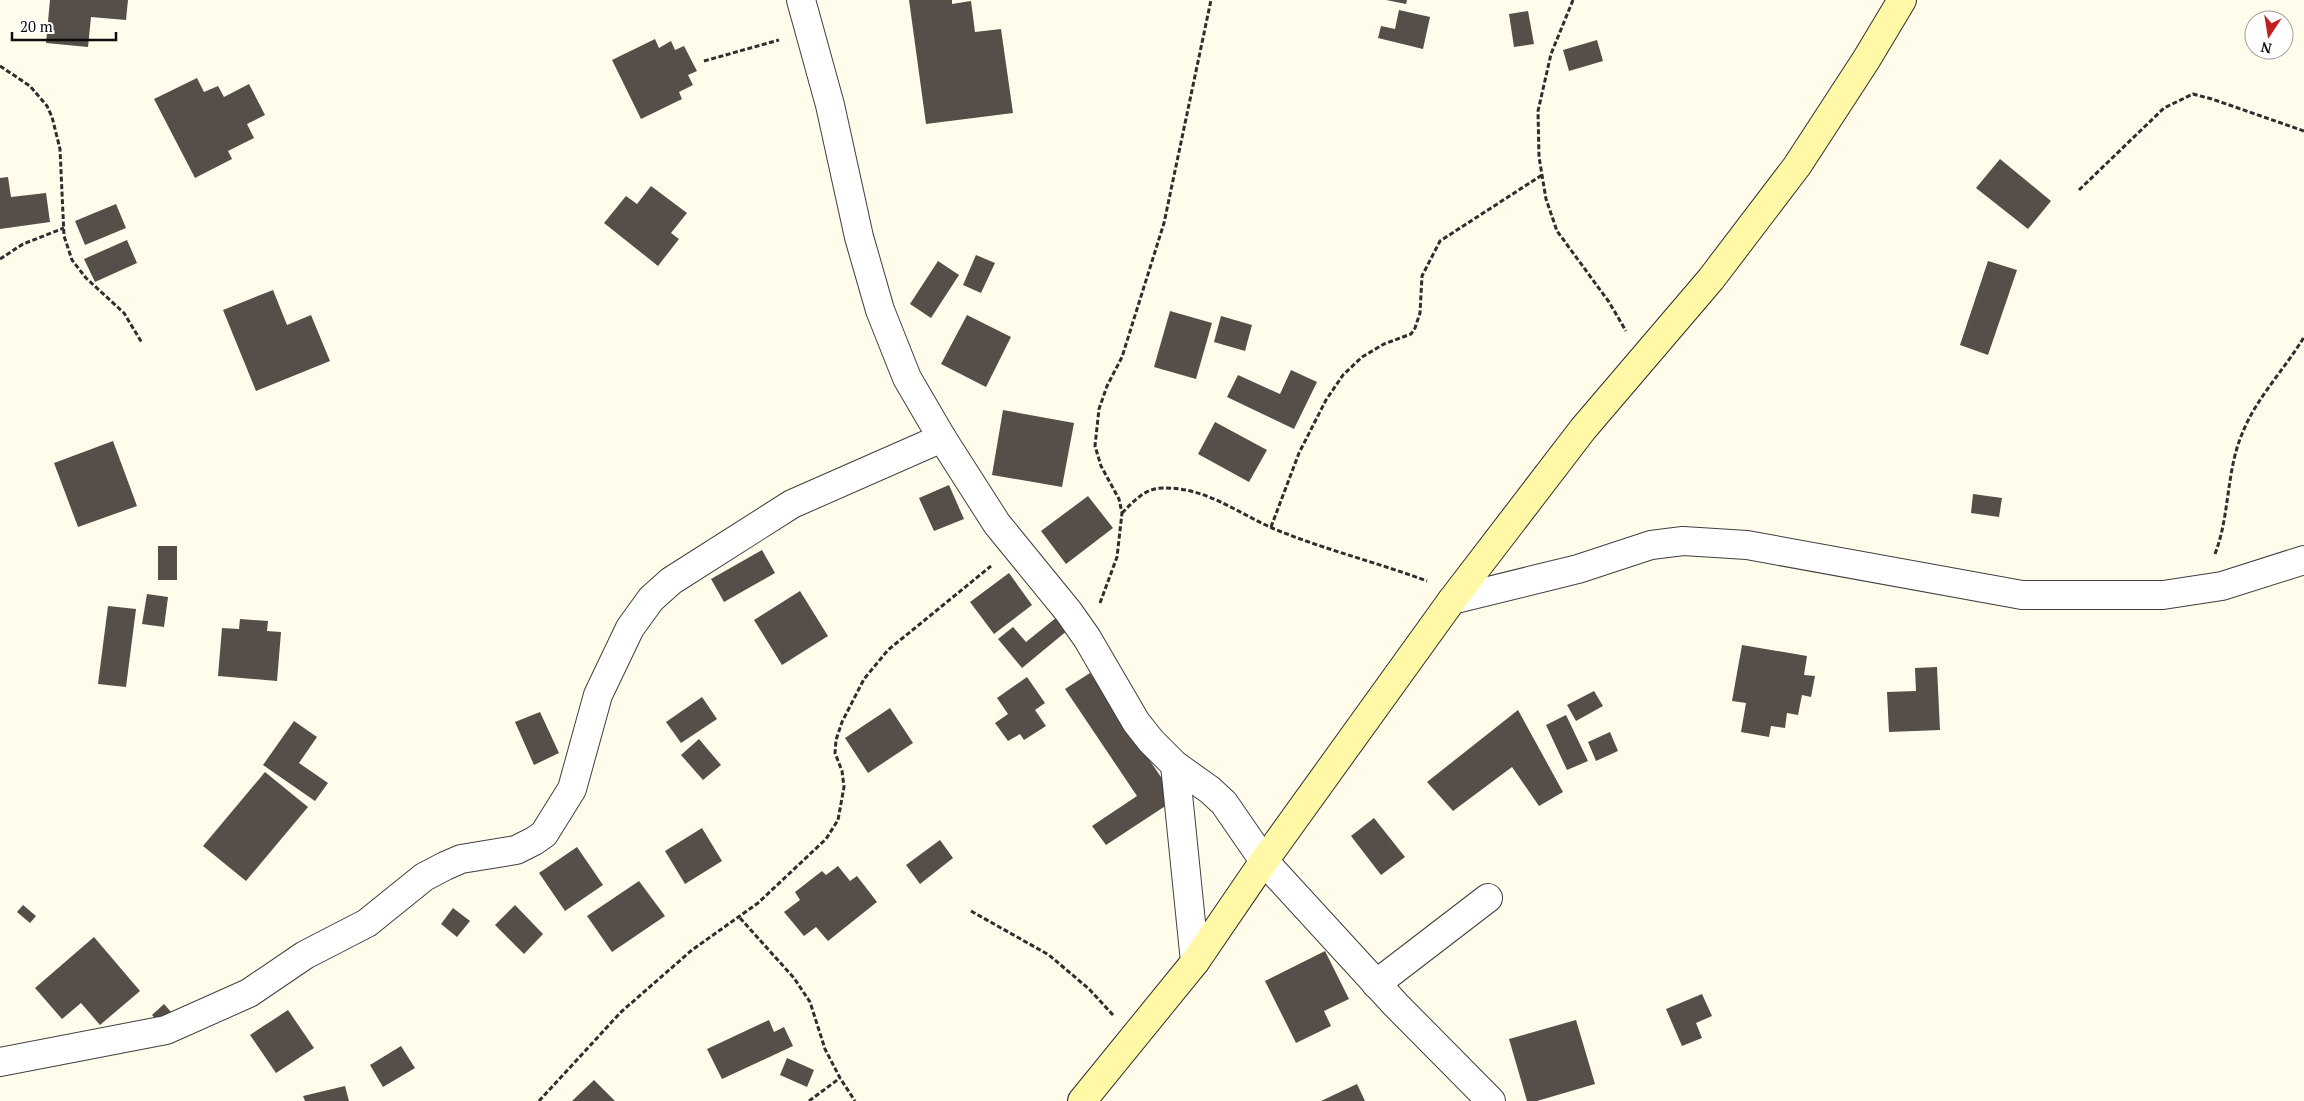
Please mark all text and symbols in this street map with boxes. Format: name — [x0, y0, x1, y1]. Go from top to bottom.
scale bar — [12, 10, 116, 42]
north arrow — [2244, 10, 2294, 60]
text: 20 m — [20, 16, 53, 36]
text: N — [2259, 38, 2273, 59]

